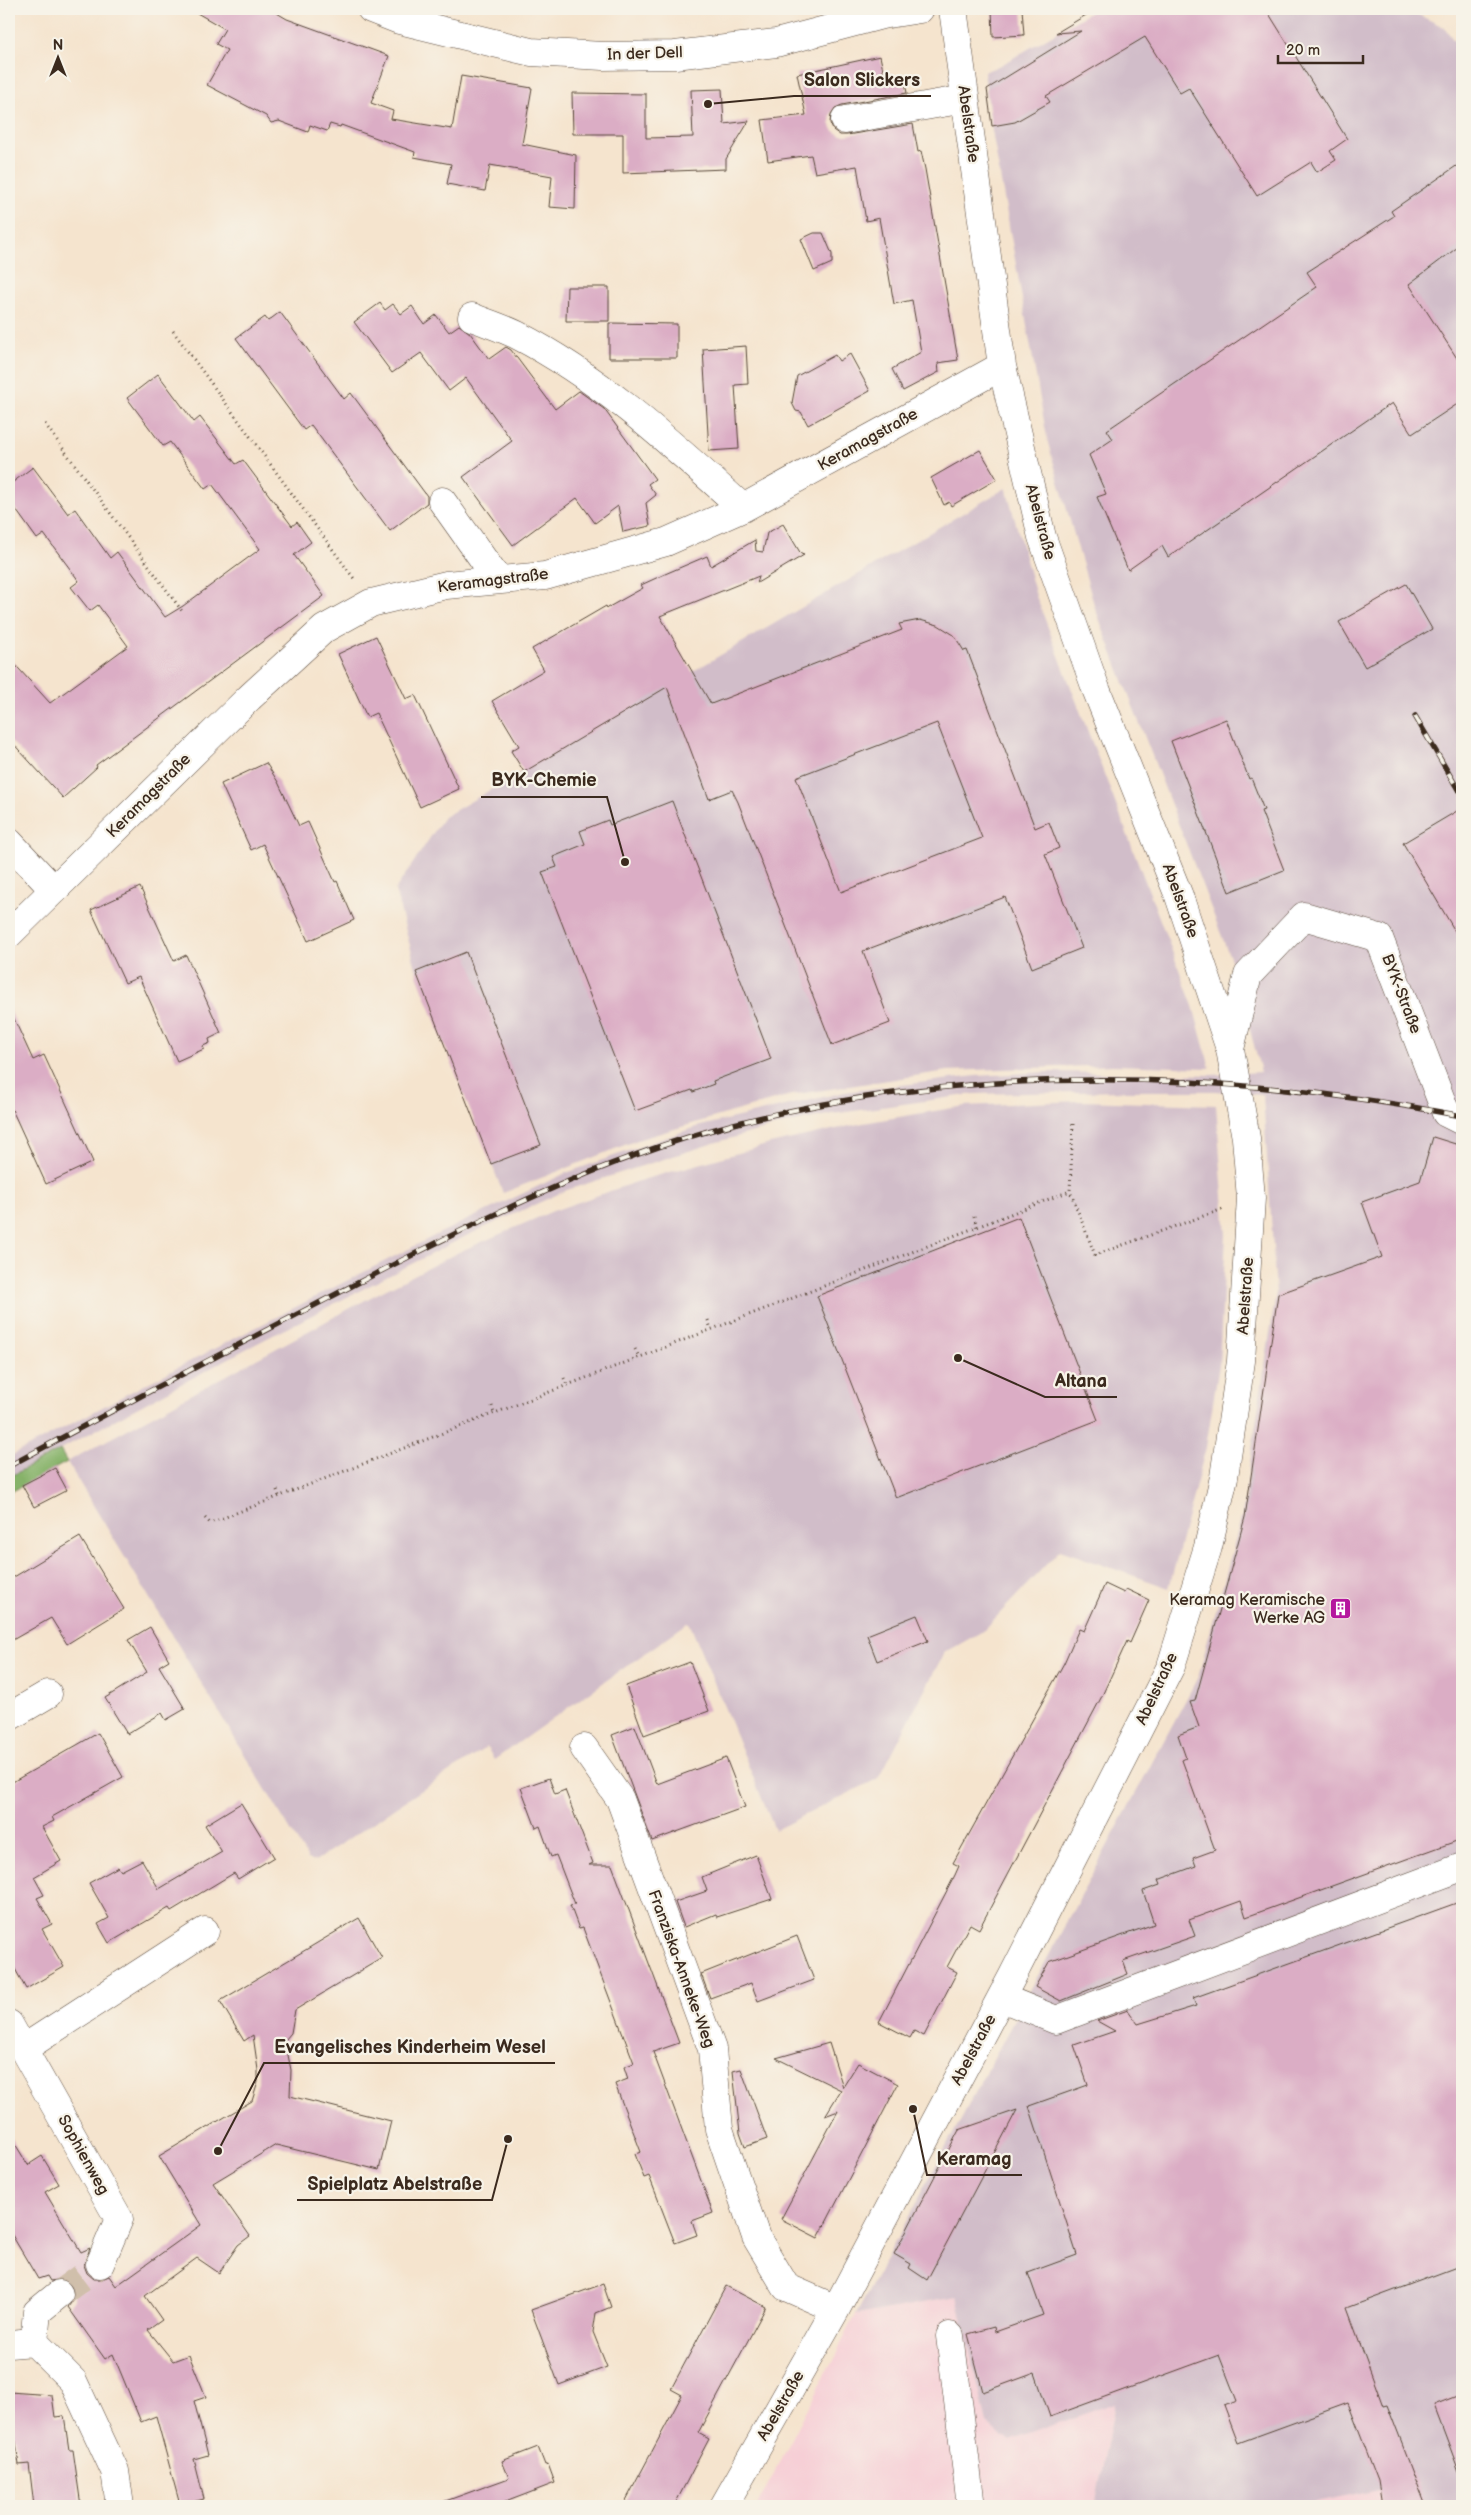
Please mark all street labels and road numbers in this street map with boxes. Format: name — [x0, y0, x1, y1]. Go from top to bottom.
street label: In der Dell — [607, 43, 683, 65]
street label: Abelstraße — [953, 84, 983, 164]
street label: Keramagstraße — [815, 404, 922, 475]
street label: Abelstraße — [1021, 482, 1059, 562]
street label: Keramagstraße — [437, 565, 550, 597]
street label: Keramagstraße — [103, 750, 195, 842]
street label: Abelstraße — [1158, 861, 1202, 941]
street label: BYK-Straße — [1377, 952, 1425, 1037]
street label: Abelstraße — [1234, 1256, 1258, 1335]
street label: Abelstraße — [1132, 1649, 1182, 1728]
street label: Franziska-Anneke-Weg — [644, 1887, 718, 2051]
street label: Abelstraße — [947, 2011, 1001, 2089]
street label: Sophienweg — [53, 2112, 113, 2198]
street label: Abelstraße — [753, 2367, 809, 2444]

